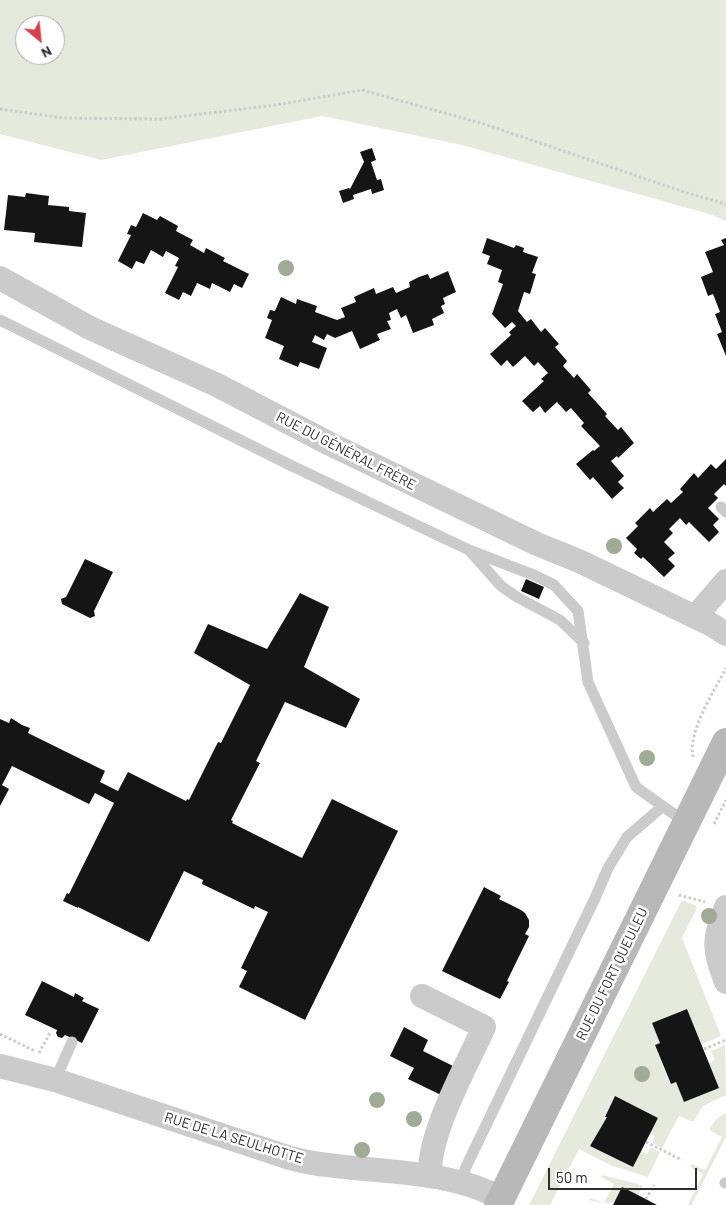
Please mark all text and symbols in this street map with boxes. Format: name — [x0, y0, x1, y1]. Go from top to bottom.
north arrow — [15, 15, 65, 65]
text: N — [39, 43, 55, 62]
street label: RUE DU GÉNÉRAL FRÈRE — [273, 408, 419, 494]
street label: RUE DU FORT QUEULEU — [573, 905, 651, 1043]
street label: RUE DE LA SEULHOTTE — [162, 1109, 306, 1167]
scale bar — [551, 1158, 700, 1190]
text: 50 m — [556, 1168, 588, 1186]

